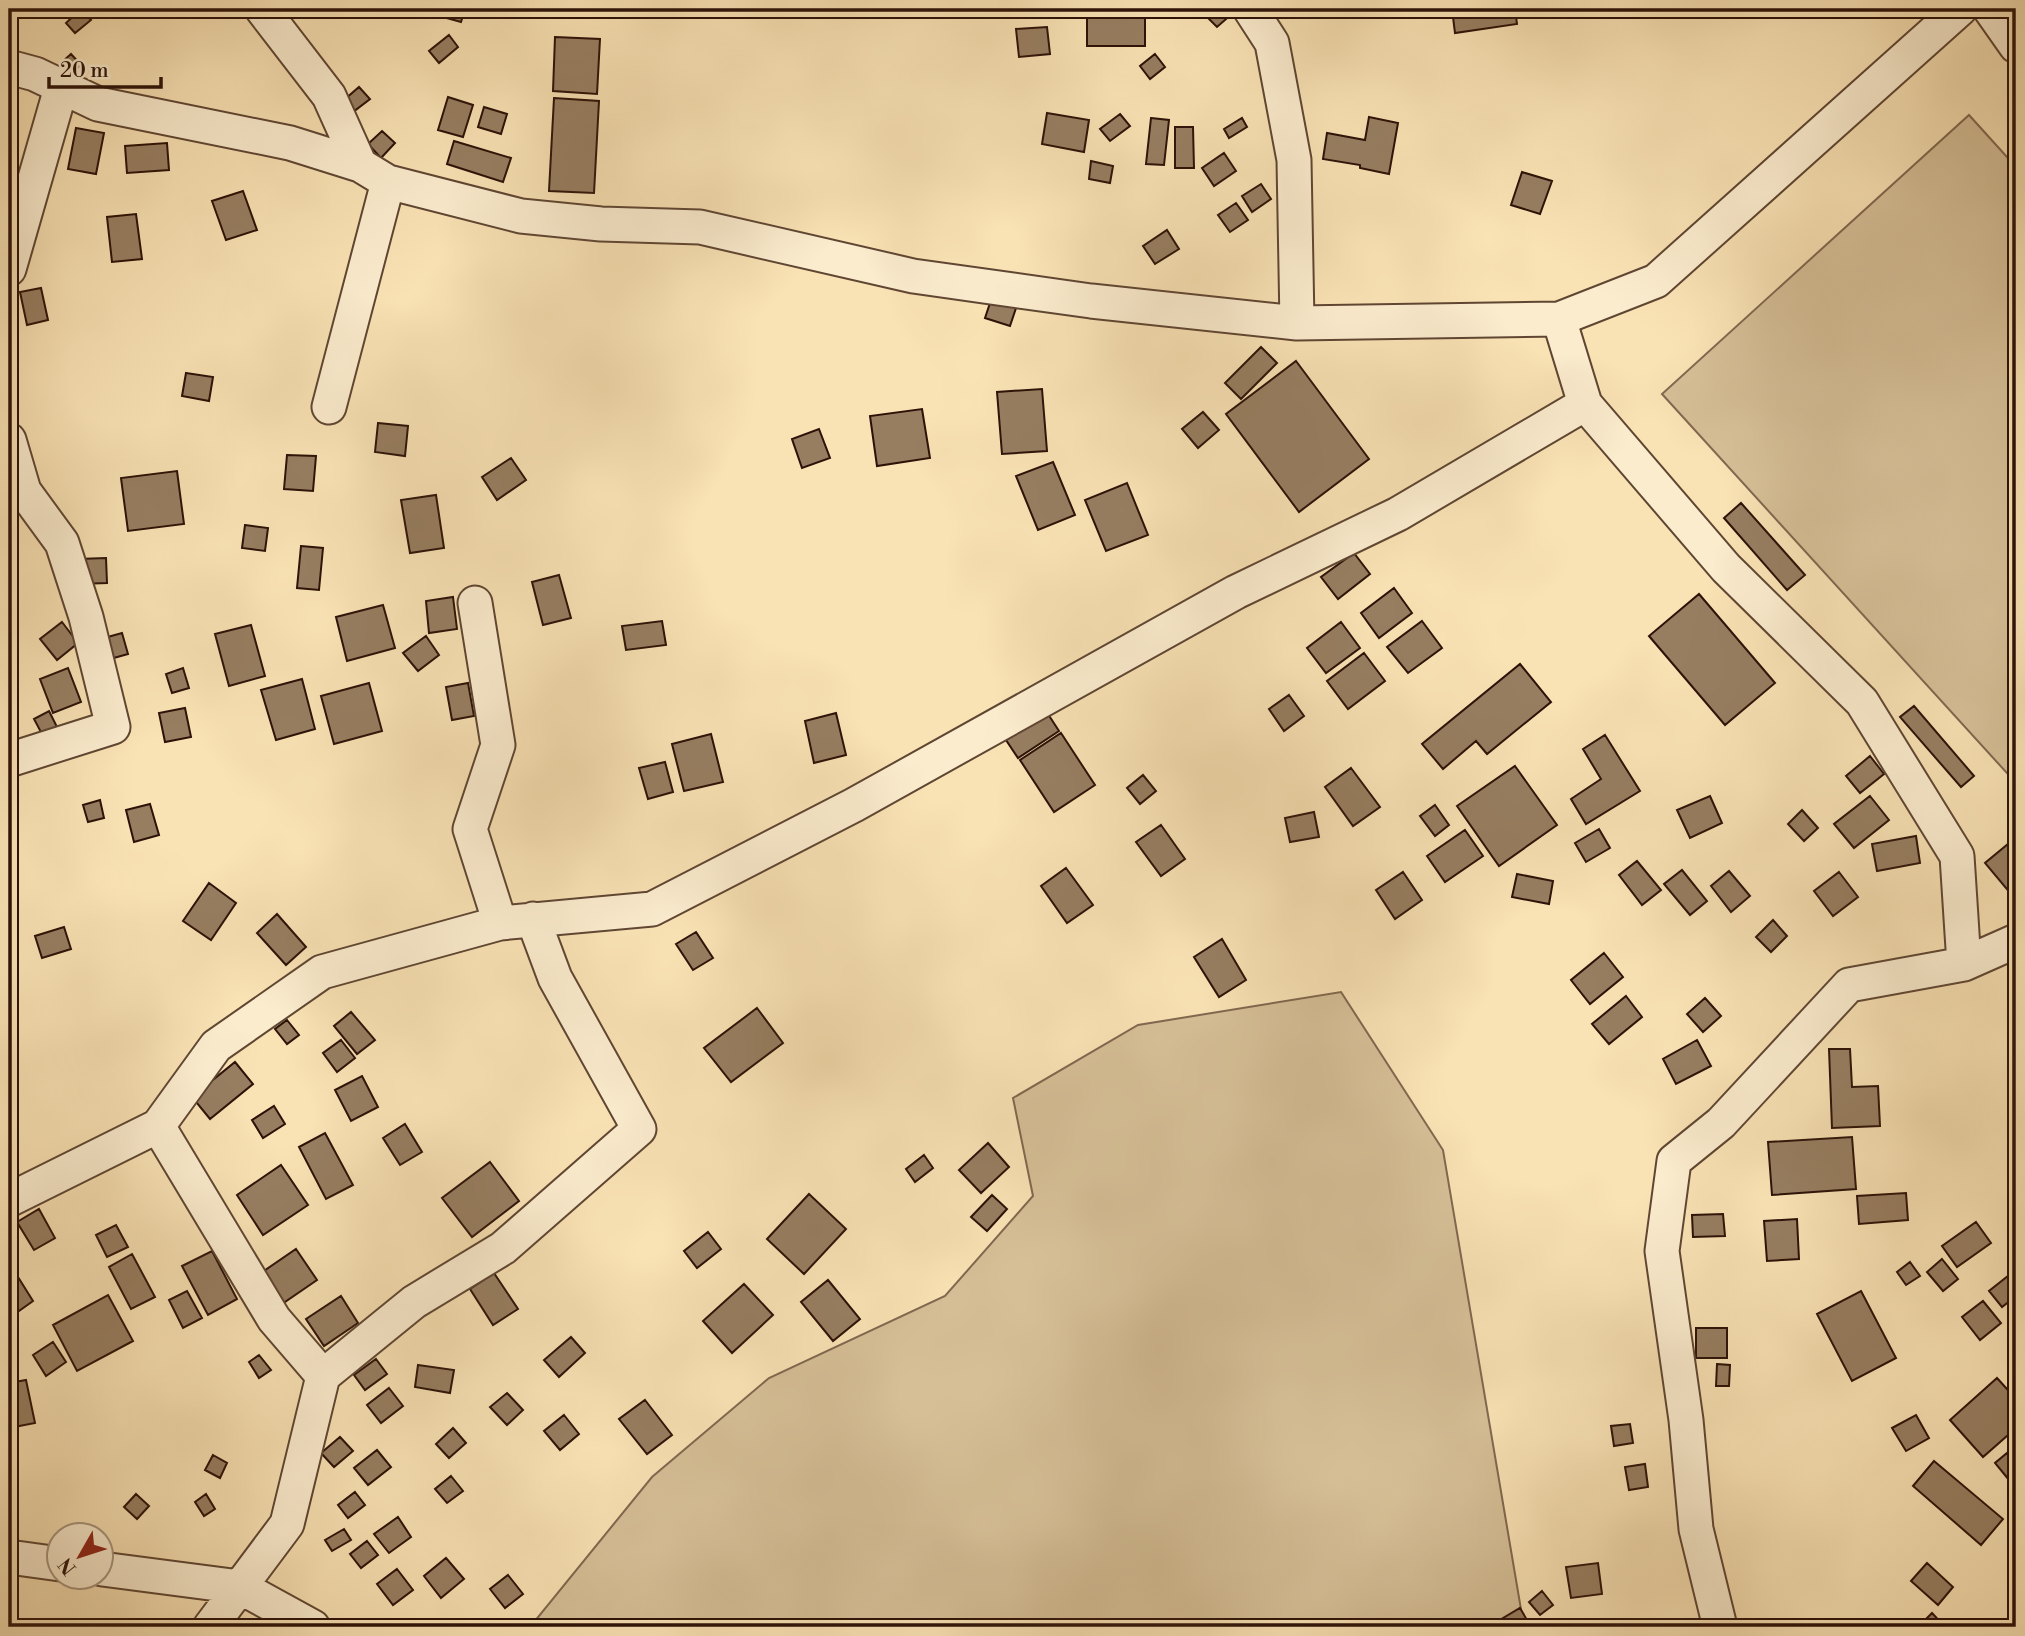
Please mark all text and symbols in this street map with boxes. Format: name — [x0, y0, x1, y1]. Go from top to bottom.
scale bar — [49, 46, 161, 90]
text: 20 m — [60, 58, 109, 84]
north arrow — [46, 1520, 116, 1590]
text: N — [54, 1553, 82, 1579]

